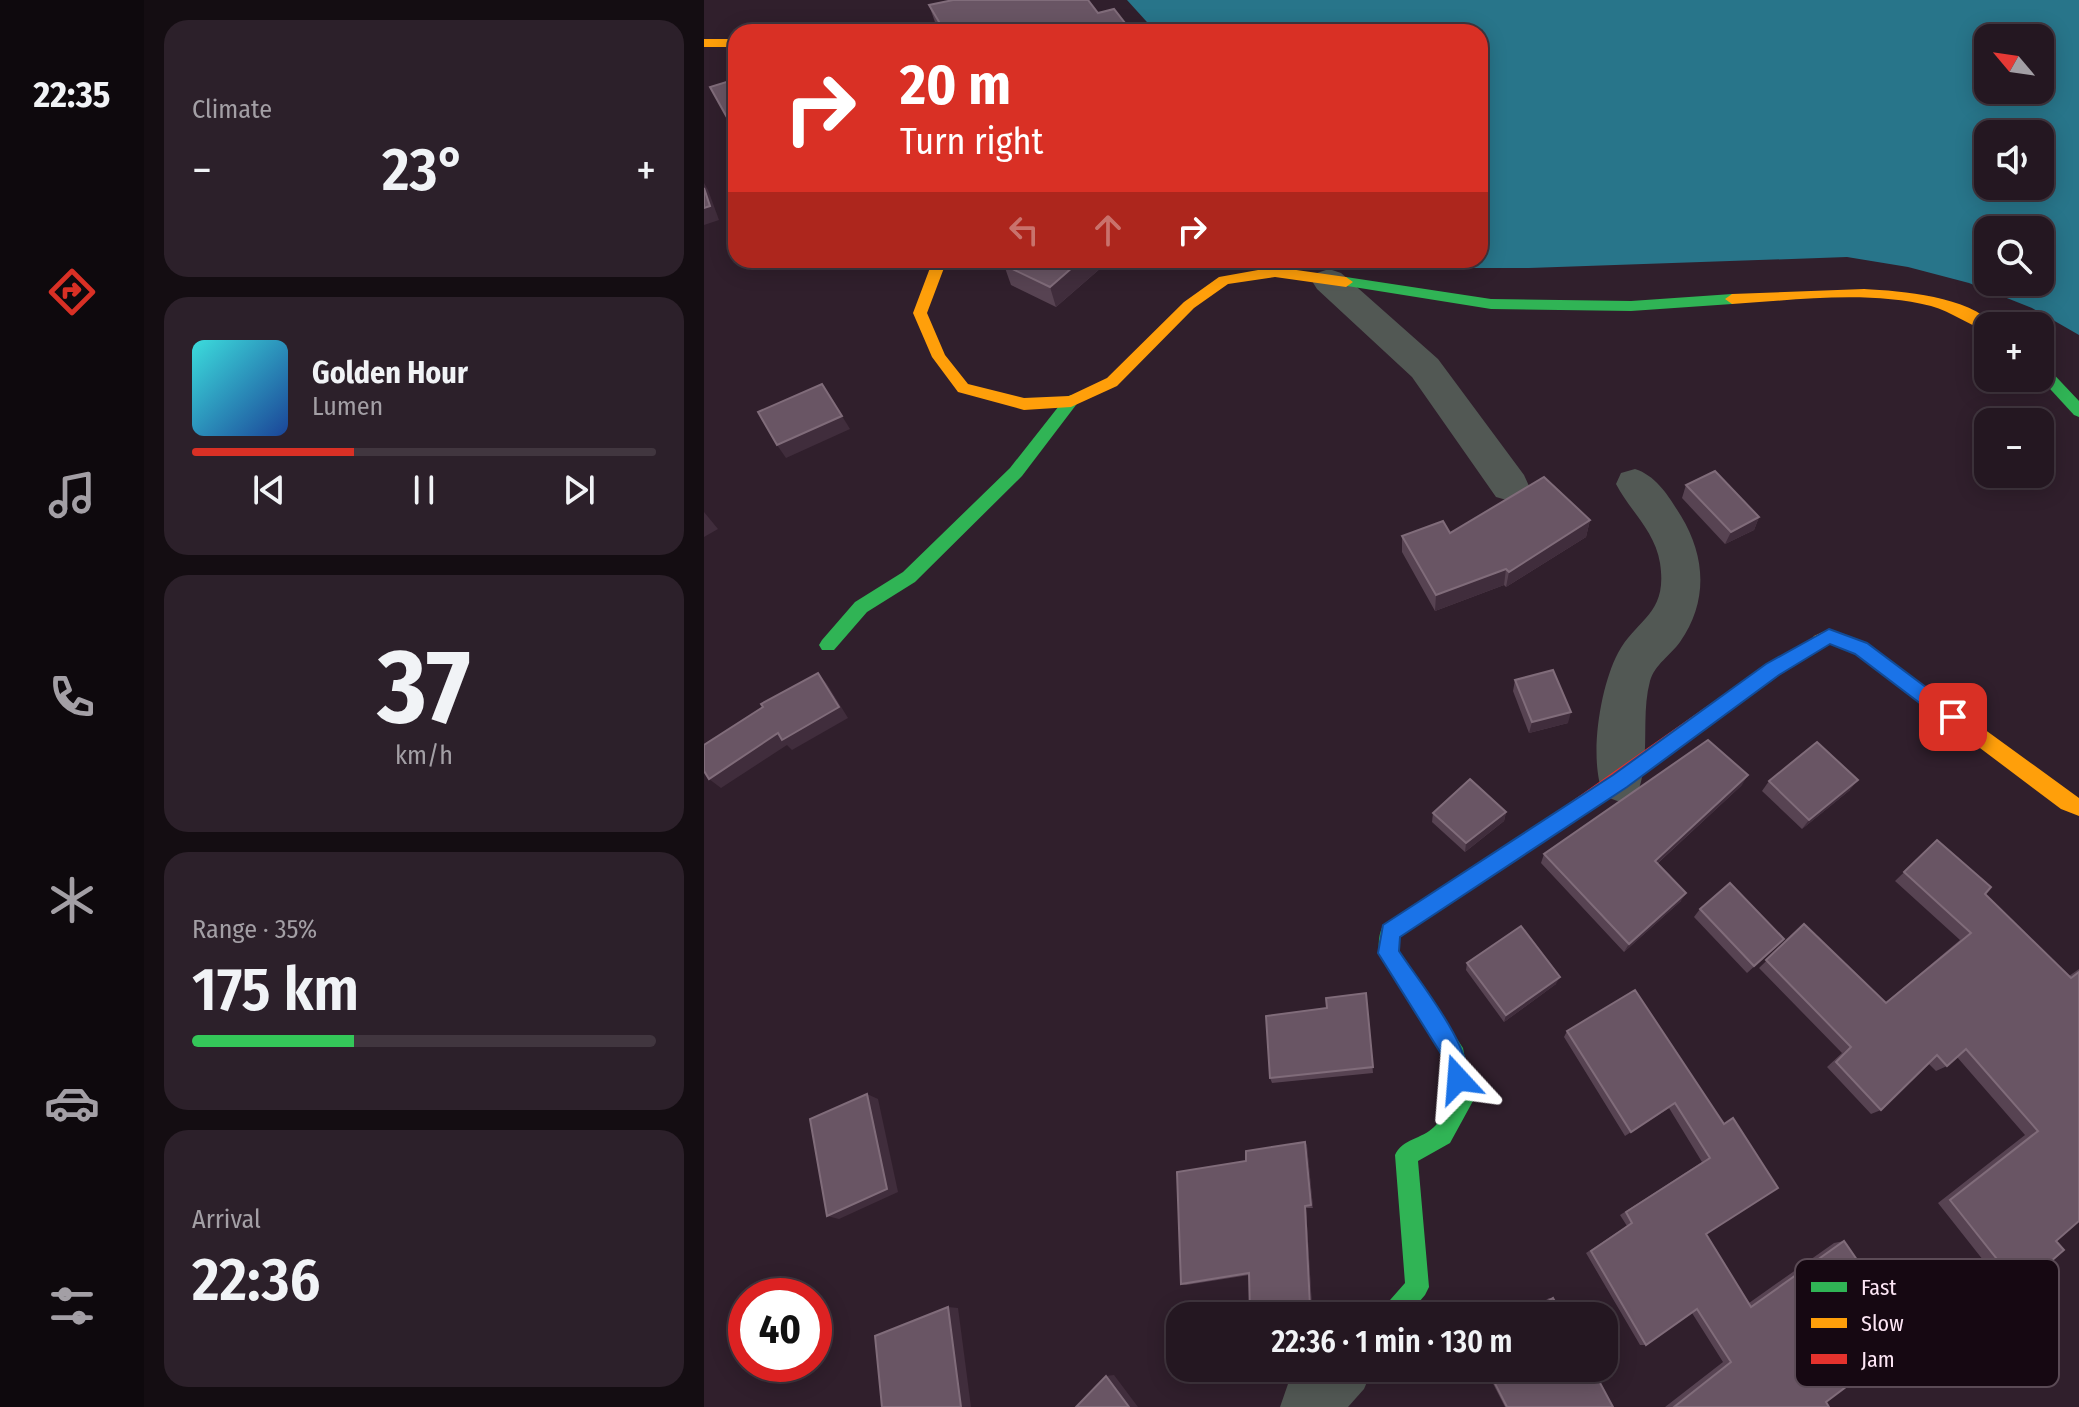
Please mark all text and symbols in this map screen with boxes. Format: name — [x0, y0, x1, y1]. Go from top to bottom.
north arrow — [1974, 24, 2054, 104]
map controls — [1974, 24, 2054, 488]
text: 20 m — [900, 52, 1011, 119]
icon: right — [768, 56, 872, 160]
text: 22:35 — [34, 73, 110, 117]
text: Climate — [192, 94, 272, 125]
text: Turn right — [900, 120, 1043, 164]
button: sound — [1974, 120, 2054, 200]
text: 23° — [382, 134, 466, 206]
text: − — [192, 144, 212, 197]
text: + — [636, 144, 656, 197]
icon: left — [1002, 208, 1046, 252]
icon: ahead — [1086, 208, 1130, 252]
icon: right — [1170, 208, 1214, 252]
button: search — [1974, 216, 2054, 296]
icon: directions — [44, 264, 100, 320]
button: + — [1974, 312, 2054, 392]
text: Golden Hour — [312, 355, 468, 391]
text: Lumen — [312, 391, 383, 422]
button: − — [1974, 408, 2054, 488]
icon: music — [44, 467, 100, 523]
icon: previous — [247, 468, 291, 512]
icon: pause — [402, 468, 446, 512]
icon: next — [557, 468, 601, 512]
text: 37 — [378, 625, 470, 750]
icon: phone — [44, 669, 100, 725]
pin — [1919, 683, 1987, 751]
icon: arrive — [1931, 695, 1975, 739]
text: km/h — [395, 740, 453, 771]
icon: climate — [44, 872, 100, 928]
text: Range · 35% — [192, 914, 317, 945]
text: 175 km — [192, 954, 359, 1026]
position arrow — [1416, 1037, 1500, 1121]
icon: car — [44, 1075, 100, 1131]
text: Arrival — [192, 1204, 261, 1235]
text: 22:36 — [192, 1244, 321, 1316]
legend — [1795, 1259, 2059, 1387]
text: Fast — [1861, 1274, 1897, 1301]
icon: filters — [44, 1278, 100, 1334]
speed limit sign: 40 — [728, 1278, 832, 1382]
text: Slow — [1861, 1310, 1904, 1337]
text: 22:36 · 1 min · 130 m — [1271, 1324, 1513, 1360]
text: Jam — [1861, 1346, 1895, 1373]

